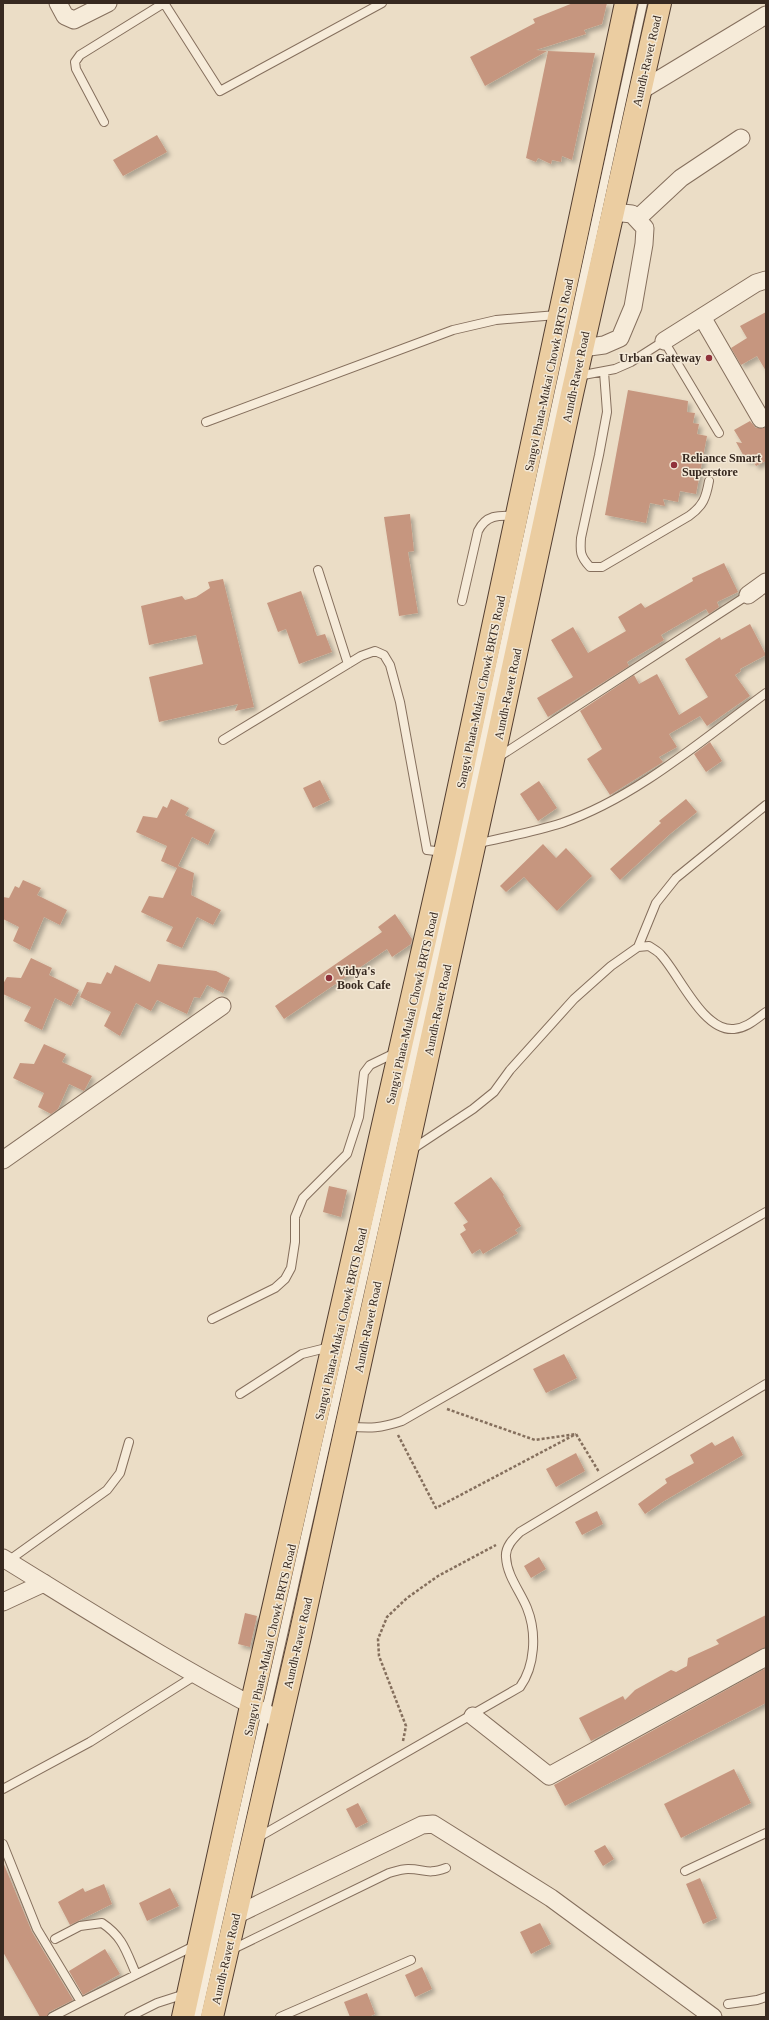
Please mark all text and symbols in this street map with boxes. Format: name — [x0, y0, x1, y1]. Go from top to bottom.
street label: Aundh-Ravet Road — [630, 14, 664, 108]
street label: Sangvi Phata-Mukai Chowk BRTS Road — [522, 277, 576, 473]
street label: Aundh-Ravet Road — [559, 330, 593, 424]
place label: Urban Gateway — [619, 351, 701, 365]
marker: Urban Gateway — [704, 353, 714, 363]
place label: Reliance Smart Superstore — [682, 451, 761, 479]
marker: Reliance Smart Superstore — [669, 460, 679, 470]
street label: Sangvi Phata-Mukai Chowk BRTS Road — [454, 594, 508, 790]
street label: Aundh-Ravet Road — [491, 647, 525, 741]
street label: Sangvi Phata-Mukai Chowk BRTS Road — [383, 911, 441, 1105]
street label: Aundh-Ravet Road — [421, 963, 455, 1057]
place label: Vidya's Book Cafe — [337, 964, 391, 992]
marker: Vidya's Book Cafe — [324, 973, 334, 983]
street label: Sangvi Phata-Mukai Chowk BRTS Road — [312, 1227, 370, 1421]
street label: Aundh-Ravet Road — [351, 1280, 385, 1374]
street label: Sangvi Phata-Mukai Chowk BRTS Road — [241, 1543, 299, 1737]
street label: Aundh-Ravet Road — [281, 1596, 315, 1690]
street label: Aundh-Ravet Road — [209, 1912, 243, 2006]

